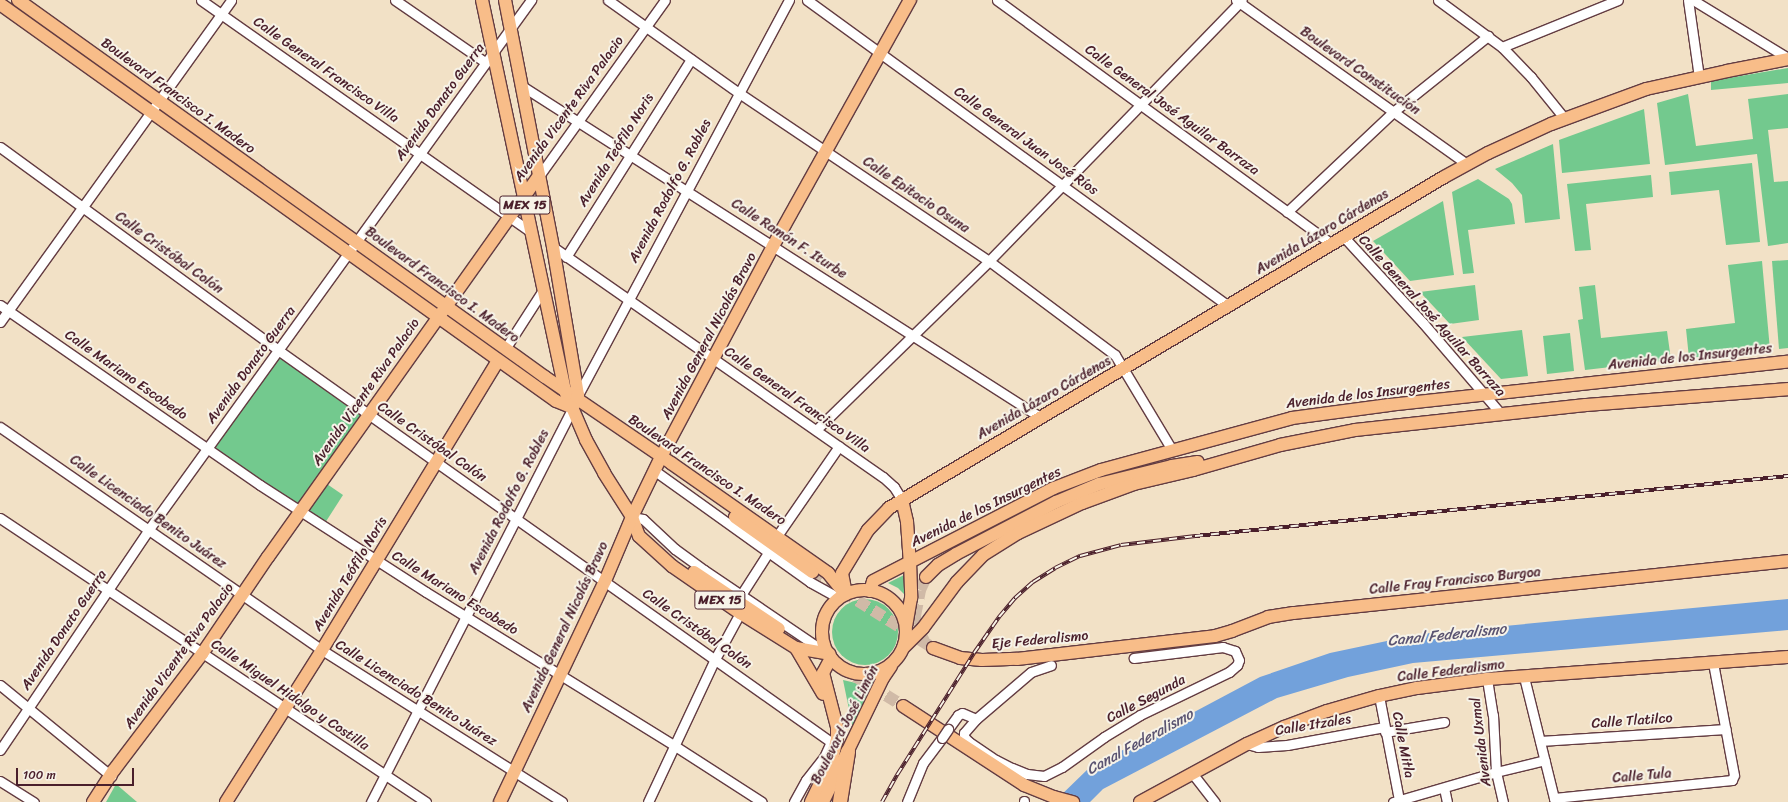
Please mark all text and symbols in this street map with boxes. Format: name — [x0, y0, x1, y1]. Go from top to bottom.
street label: Calle General Francisco Villa — [249, 13, 403, 127]
street label: Boulevard Constitución — [1297, 23, 1423, 119]
street label: Avenida Vicente Riva Palacio — [510, 33, 628, 185]
street label: Boulevard Francisco I. Madero — [98, 34, 258, 158]
street label: Avenida Donato Guerra — [392, 40, 488, 164]
street label: Calle General José Aguilar Barraza — [1081, 41, 1263, 179]
street label: Calle General Juan José Ríos — [950, 83, 1102, 199]
street label: Avenida Teófilo Noris — [574, 90, 658, 210]
street label: Avenida Rodolfo G. Robles — [625, 116, 715, 266]
street label: Calle Epitacio Osuna — [859, 153, 973, 237]
street label: Avenida Lázaro Cárdenas — [1252, 185, 1392, 279]
road number: MEX 15 — [499, 194, 551, 216]
street label: Calle Ramón F. Iturbe — [729, 196, 849, 282]
street label: Calle Cristóbal Colón — [112, 208, 226, 298]
street label: Boulevard Francisco I. Madero — [362, 223, 522, 347]
street label: Calle General José Aguilar Barraza — [1355, 231, 1509, 401]
street label: Avenida General Nicolás Bravo — [658, 250, 760, 422]
street label: Avenida Donato Guerra — [203, 303, 299, 427]
street label: Avenida Vicente Riva Palacio — [309, 315, 423, 469]
street label: Calle Mariano Escobedo — [62, 326, 190, 424]
street label: Avenida de los Insurgentes — [1607, 340, 1773, 374]
street label: Calle General Francisco Villa — [720, 343, 874, 457]
street label: Avenida Lázaro Cárdenas — [973, 352, 1115, 444]
street label: Avenida de los Insurgentes — [1285, 376, 1451, 412]
street label: Calle Cristóbal Colón — [374, 398, 490, 486]
street label: Boulevard Francisco I. Madero — [625, 411, 789, 529]
street label: Avenida Rodolfo G. Robles — [465, 427, 553, 577]
street label: Calle Licenciado Benito Juárez — [66, 451, 230, 573]
street label: Avenida de los Insurgentes — [908, 463, 1064, 551]
street label: Avenida Teófilo Noris — [309, 513, 391, 635]
street label: Avenida General Nicolás Bravo — [518, 539, 612, 715]
street label: Calle Mariano Escobedo — [389, 547, 521, 639]
street label: Calle Fray Francisco Burgoa — [1369, 564, 1541, 598]
street label: Avenida Donato Guerra — [18, 567, 110, 693]
street label: Avenida Vicente Riva Palacio — [120, 580, 238, 732]
street label: Calle Cristóbal Colón — [639, 585, 755, 673]
road number: MEX 15 — [694, 589, 746, 611]
water label: Canal Federalismo — [1386, 620, 1508, 650]
street label: Eje Federalismo — [991, 627, 1089, 653]
street label: Calle Miguel Hidalgo y Costilla — [208, 636, 372, 754]
street label: Calle Licenciado Benito Juárez — [332, 636, 500, 750]
street label: Calle Federalismo — [1396, 656, 1506, 686]
street label: Boulevard José Limón — [808, 663, 882, 787]
street label: Calle Segunda — [1104, 671, 1188, 727]
street label: Avenida Uxmal — [1467, 696, 1495, 788]
water label: Canal Federalismo — [1083, 705, 1197, 779]
street label: Calle Tlatilco — [1591, 710, 1673, 732]
street label: Calle Itzales — [1273, 711, 1353, 739]
street label: Calle Mitla — [1388, 711, 1418, 779]
scale bar — [18, 760, 136, 786]
text: 100 m — [23, 764, 56, 786]
street label: Calle Tula — [1612, 765, 1672, 787]

